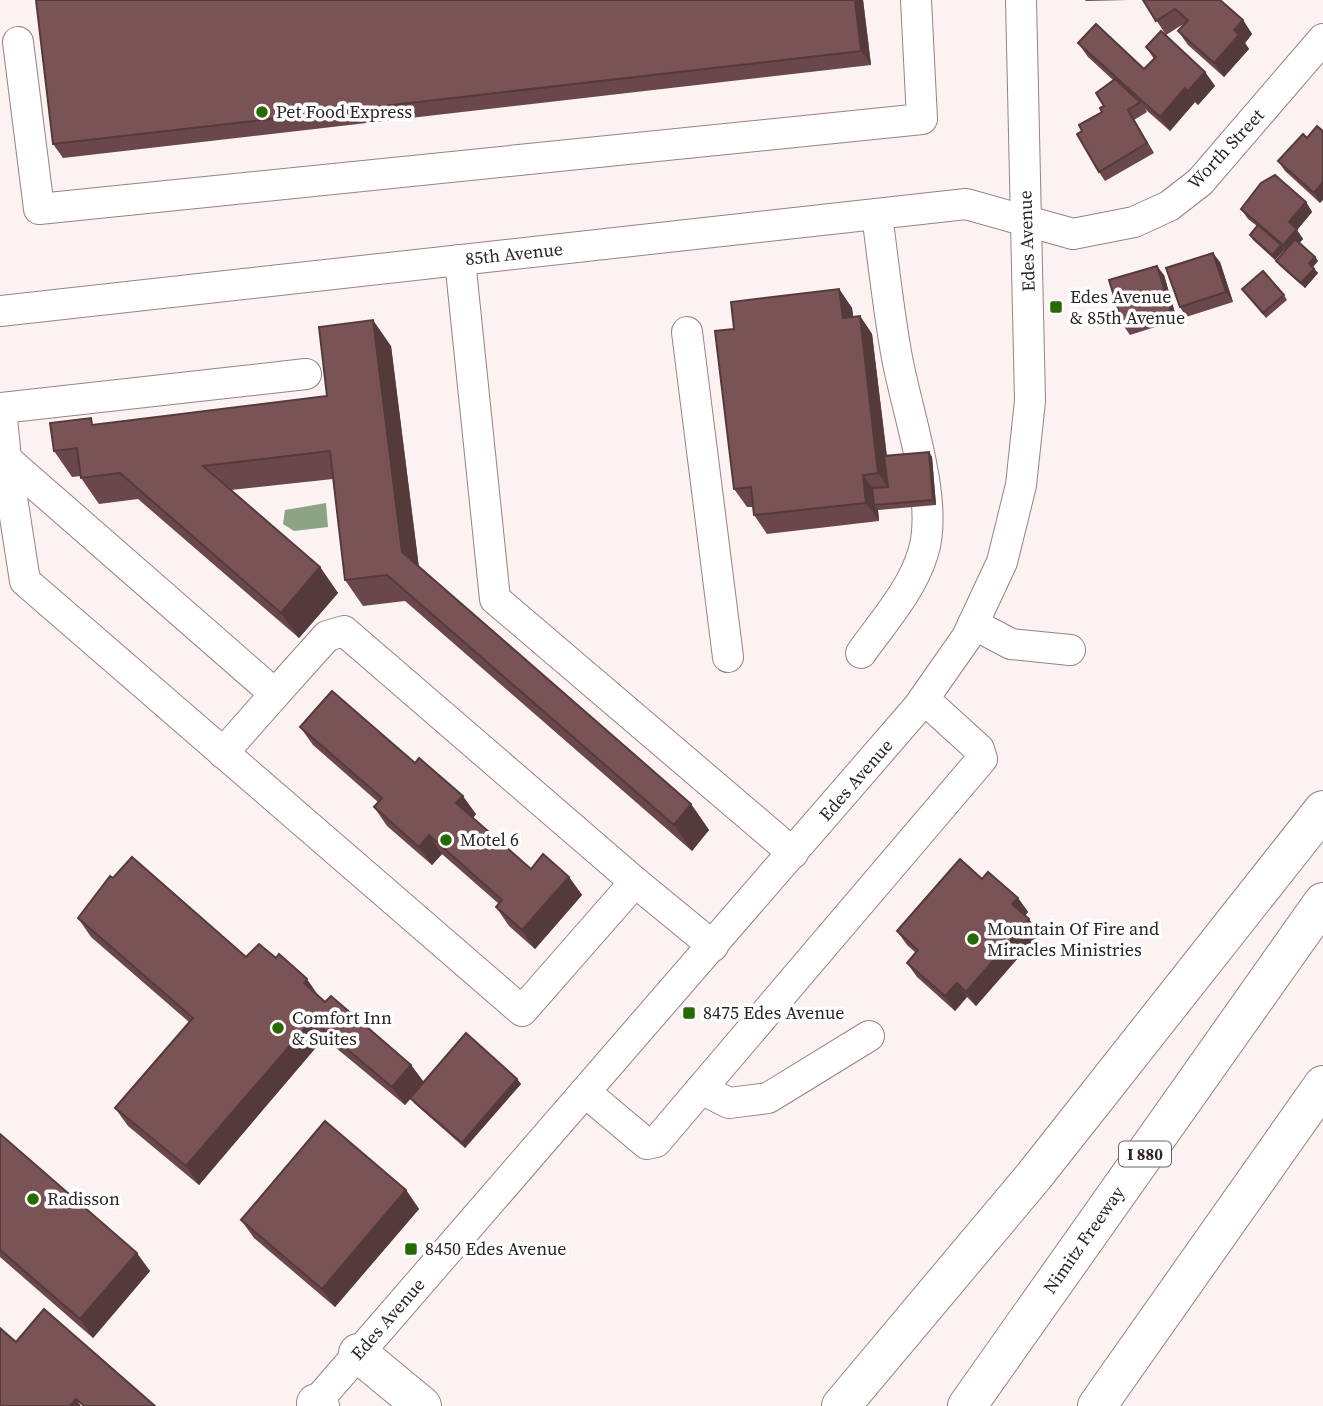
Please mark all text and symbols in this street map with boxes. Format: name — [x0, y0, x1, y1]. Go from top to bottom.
place label: Pet Food Express — [276, 99, 412, 124]
street label: Worth Street — [1182, 103, 1269, 194]
marker: Pet Food Express — [254, 104, 270, 120]
street label: Edes Avenue — [1012, 190, 1041, 292]
street label: 85th Avenue — [464, 236, 564, 271]
place label: Edes Avenue & 85th Avenue — [1070, 284, 1185, 330]
marker: Edes Avenue & 85th Avenue — [1048, 299, 1064, 315]
street label: Edes Avenue — [813, 733, 898, 826]
place label: Motel 6 — [460, 827, 519, 852]
marker: Motel 6 — [438, 832, 454, 848]
place label: Mountain Of Fire and Miracles Ministries — [987, 916, 1159, 962]
marker: Mountain Of Fire and Miracles Ministries — [965, 931, 981, 947]
place label: 8475 Edes Avenue — [703, 1000, 845, 1025]
place label: Comfort Inn & Suites — [292, 1005, 392, 1051]
marker: 8475 Edes Avenue — [681, 1005, 697, 1021]
marker: Comfort Inn & Suites — [270, 1020, 286, 1036]
road number: I 880 — [1119, 1142, 1171, 1166]
street label: Nimitz Freeway — [1037, 1180, 1130, 1298]
place label: Radisson — [47, 1186, 120, 1211]
marker: Radisson — [25, 1191, 41, 1207]
place label: 8450 Edes Avenue — [425, 1236, 567, 1261]
marker: 8450 Edes Avenue — [403, 1241, 419, 1257]
street label: Edes Avenue — [345, 1272, 430, 1365]

